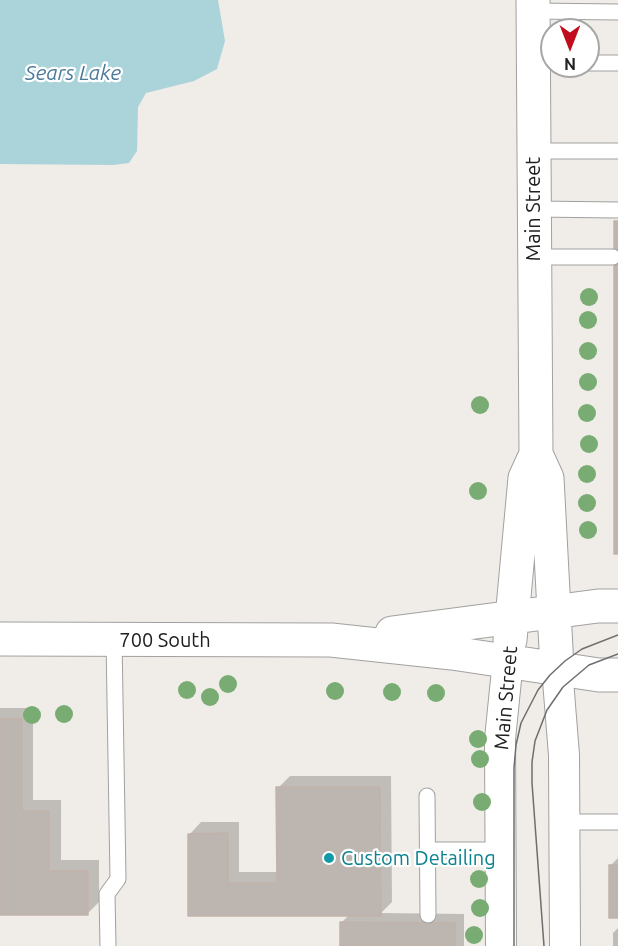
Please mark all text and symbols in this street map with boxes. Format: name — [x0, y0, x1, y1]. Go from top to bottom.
north arrow — [540, 18, 600, 78]
text: N — [564, 55, 576, 73]
water label: Sears Lake — [25, 60, 121, 86]
street label: Main Street — [521, 157, 545, 261]
street label: 700 South — [119, 628, 211, 652]
street label: Main Street — [489, 645, 523, 751]
place label: Custom Detailing — [341, 846, 496, 870]
marker: Custom Detailing — [322, 851, 336, 865]

